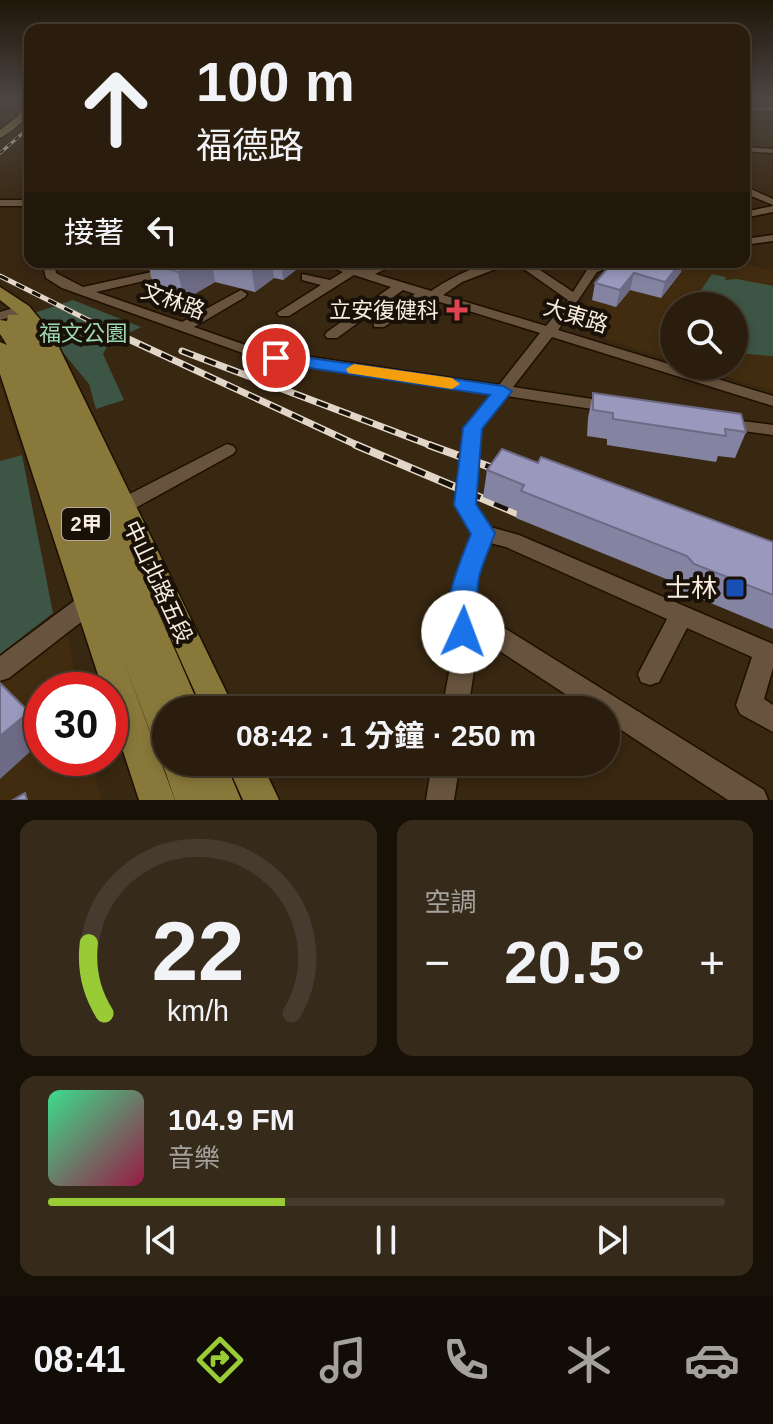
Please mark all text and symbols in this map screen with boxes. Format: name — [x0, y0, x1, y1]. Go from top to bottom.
text: 100 m — [196, 50, 355, 113]
icon: ahead — [64, 56, 168, 160]
text: 福德路 — [196, 125, 304, 166]
icon: left — [140, 208, 184, 252]
text: 接著 — [64, 216, 124, 249]
street label: 文林路 — [138, 278, 208, 324]
map controls — [660, 292, 748, 380]
button: search — [660, 292, 748, 380]
street label: 大東路 — [541, 294, 611, 338]
place label: 立安復健科 — [329, 298, 439, 323]
marker: 立安復健科 — [446, 299, 468, 321]
park label: 福文公園 — [39, 321, 127, 346]
pin — [242, 324, 310, 392]
icon: arrive — [254, 336, 298, 380]
road number: 2甲 — [62, 508, 110, 540]
street label: 中山北路五段 — [119, 517, 197, 647]
place label: 士林 — [665, 573, 717, 603]
marker: 士林 — [724, 577, 746, 599]
position arrow — [421, 590, 505, 674]
speed limit sign: 30 — [24, 672, 128, 776]
text: 08:42 · 1 分鐘 · 250 m — [236, 719, 536, 752]
text: 空調 — [425, 887, 477, 917]
text: 22 — [152, 905, 245, 998]
text: 20.5° — [504, 929, 645, 996]
text: − — [425, 938, 450, 987]
text: + — [699, 938, 725, 987]
text: km/h — [167, 995, 229, 1027]
text: 104.9 FM — [168, 1103, 295, 1136]
text: 音樂 — [168, 1143, 220, 1173]
icon: previous — [139, 1218, 183, 1262]
icon: pause — [364, 1218, 408, 1262]
icon: next — [590, 1218, 634, 1262]
icon: directions — [192, 1332, 248, 1388]
icon: music — [315, 1332, 371, 1388]
icon: phone — [438, 1332, 494, 1388]
icon: climate — [561, 1332, 617, 1388]
icon: car — [684, 1332, 740, 1388]
text: 08:41 — [33, 1339, 125, 1380]

